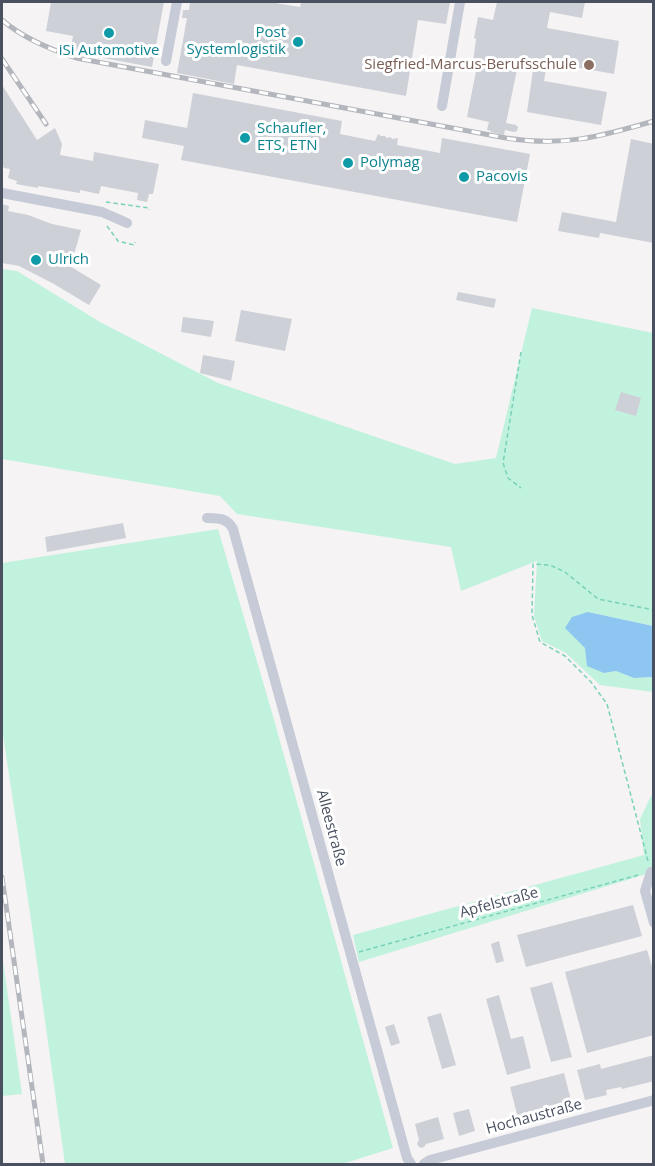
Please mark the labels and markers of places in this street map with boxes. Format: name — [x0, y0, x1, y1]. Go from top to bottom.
place label: Post Systemlogistik — [187, 24, 286, 59]
marker: iSi Automotive — [102, 26, 116, 40]
marker: Post Systemlogistik — [291, 35, 305, 49]
place label: iSi Automotive — [59, 42, 159, 60]
place label: Siegfried-Marcus-Berufsschule — [364, 56, 577, 74]
marker: Siegfried-Marcus-Berufsschule — [582, 58, 596, 72]
place label: Schaufler, ETS, ETN — [257, 120, 326, 155]
marker: Schaufler, ETS, ETN — [238, 131, 252, 145]
place label: Polymag — [360, 154, 420, 172]
marker: Polymag — [341, 156, 355, 170]
place label: Pacovis — [476, 168, 528, 186]
marker: Pacovis — [457, 170, 471, 184]
place label: Ulrich — [48, 251, 89, 269]
marker: Ulrich — [29, 253, 43, 267]

